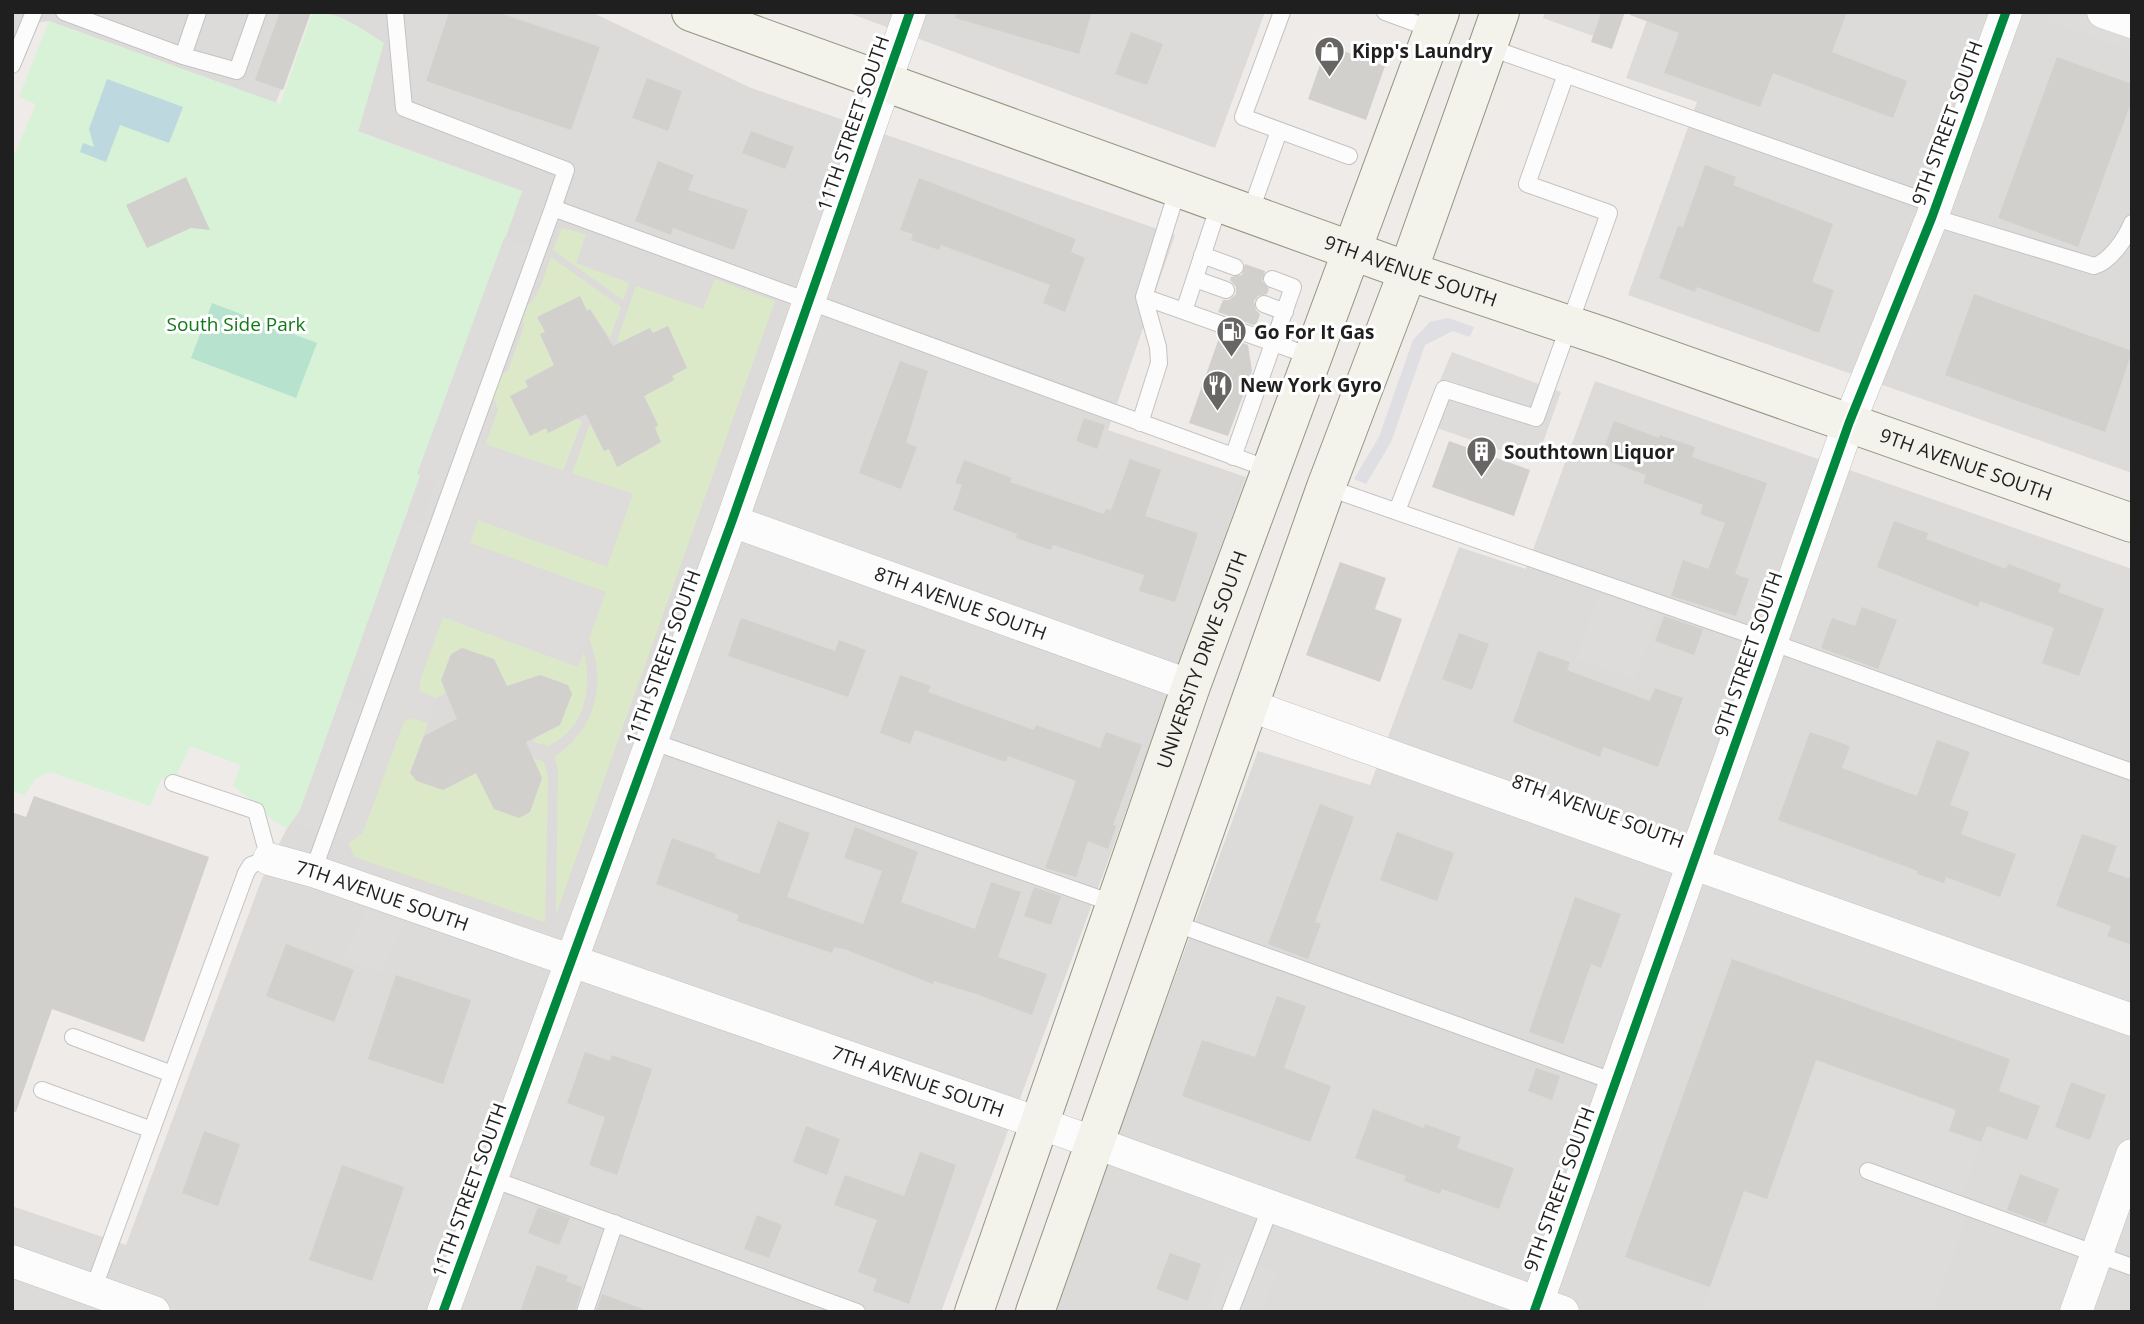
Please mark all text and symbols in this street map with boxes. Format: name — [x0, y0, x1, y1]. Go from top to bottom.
street label: 11TH STREET SOUTH — [811, 32, 895, 214]
shop icon: Kipp's Laundry — [1312, 34, 1346, 78]
street label: 9TH STREET SOUTH — [1905, 37, 1989, 209]
place label: Kipp's Laundry — [1352, 38, 1493, 64]
street label: 9TH AVENUE SOUTH — [1321, 229, 1501, 313]
park label: South Side Park — [166, 311, 306, 337]
fuel station icon: Go For It Gas — [1214, 315, 1248, 359]
place label: Go For It Gas — [1254, 319, 1374, 345]
restaurant icon: New York Gyro — [1200, 368, 1234, 412]
place label: New York Gyro — [1240, 372, 1382, 398]
street label: 9TH AVENUE SOUTH — [1876, 422, 2056, 507]
building icon: Southtown Liquor — [1464, 435, 1498, 479]
place label: Southtown Liquor — [1504, 439, 1675, 465]
street label: UNIVERSITY DRIVE SOUTH — [1150, 547, 1253, 772]
street label: 8TH AVENUE SOUTH — [871, 560, 1050, 646]
street label: 11TH STREET SOUTH — [619, 566, 707, 748]
street label: 9TH STREET SOUTH — [1708, 568, 1788, 740]
street label: 8TH AVENUE SOUTH — [1508, 768, 1688, 854]
street label: 7TH AVENUE SOUTH — [293, 854, 472, 937]
street label: 7TH AVENUE SOUTH — [828, 1039, 1008, 1123]
street label: 11TH STREET SOUTH — [425, 1099, 513, 1281]
street label: 9TH STREET SOUTH — [1517, 1103, 1601, 1275]

